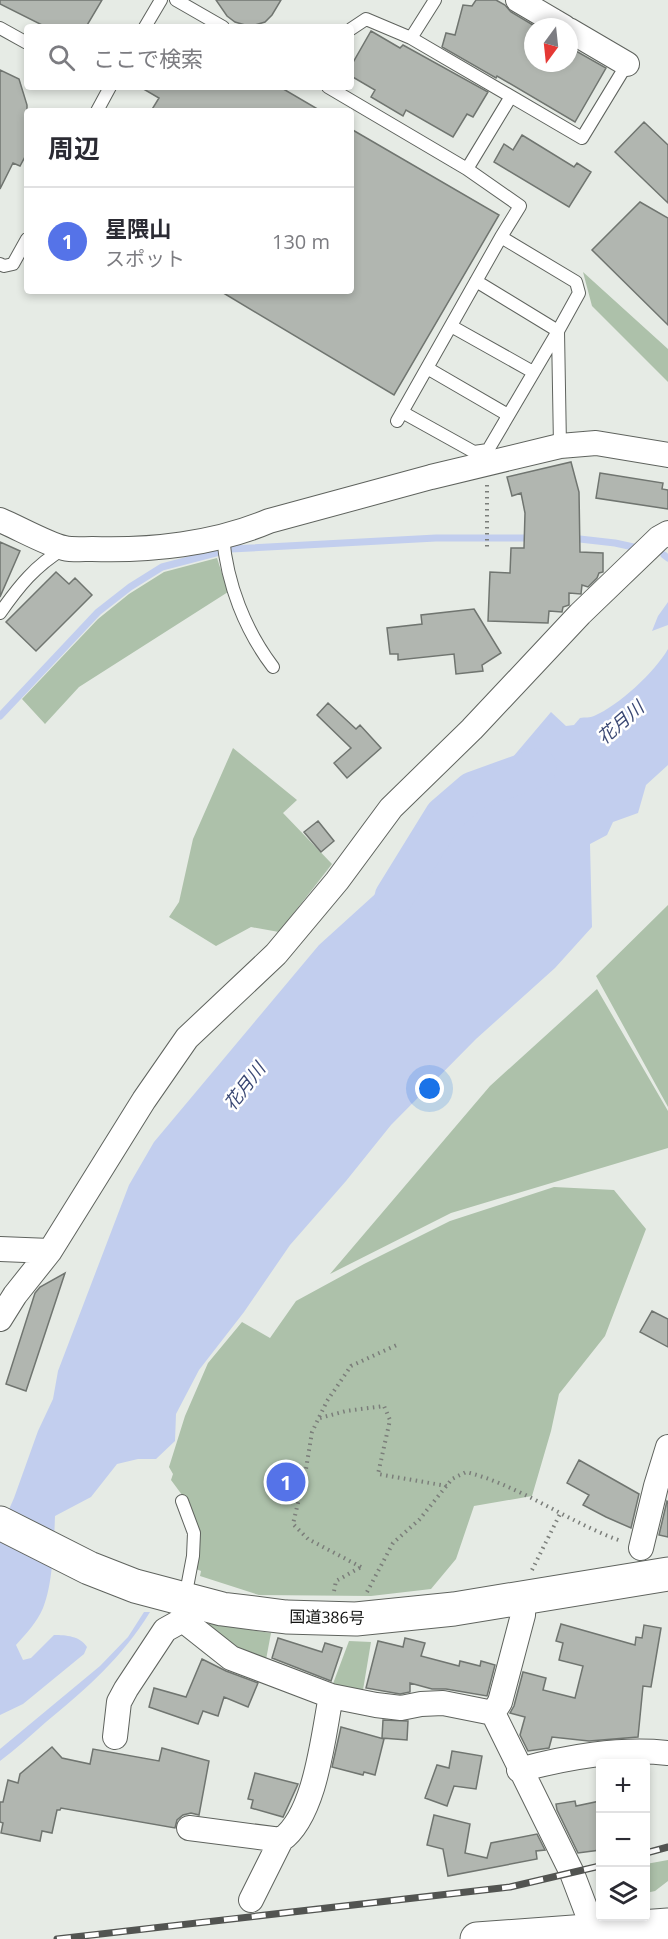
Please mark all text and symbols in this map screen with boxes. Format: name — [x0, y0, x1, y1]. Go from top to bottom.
north arrow — [524, 18, 578, 72]
search box — [24, 24, 354, 90]
icon: search — [45, 41, 78, 74]
text: ここで検索 — [93, 43, 203, 73]
text: 周辺 — [48, 130, 100, 166]
text: 星隈山 — [105, 213, 171, 243]
text: 1 — [62, 228, 73, 255]
text: 130 m — [272, 228, 330, 255]
text: スポット — [105, 245, 185, 272]
water label: 花月川 — [592, 694, 650, 749]
water label: 花月川 — [218, 1056, 271, 1115]
your location — [415, 1074, 444, 1103]
pin: 1 — [266, 1460, 306, 1504]
street label: 国道386号 — [289, 1605, 365, 1629]
map controls — [596, 1759, 650, 1921]
button: + — [596, 1759, 650, 1813]
button: − — [596, 1813, 650, 1867]
button: layers — [596, 1867, 650, 1921]

